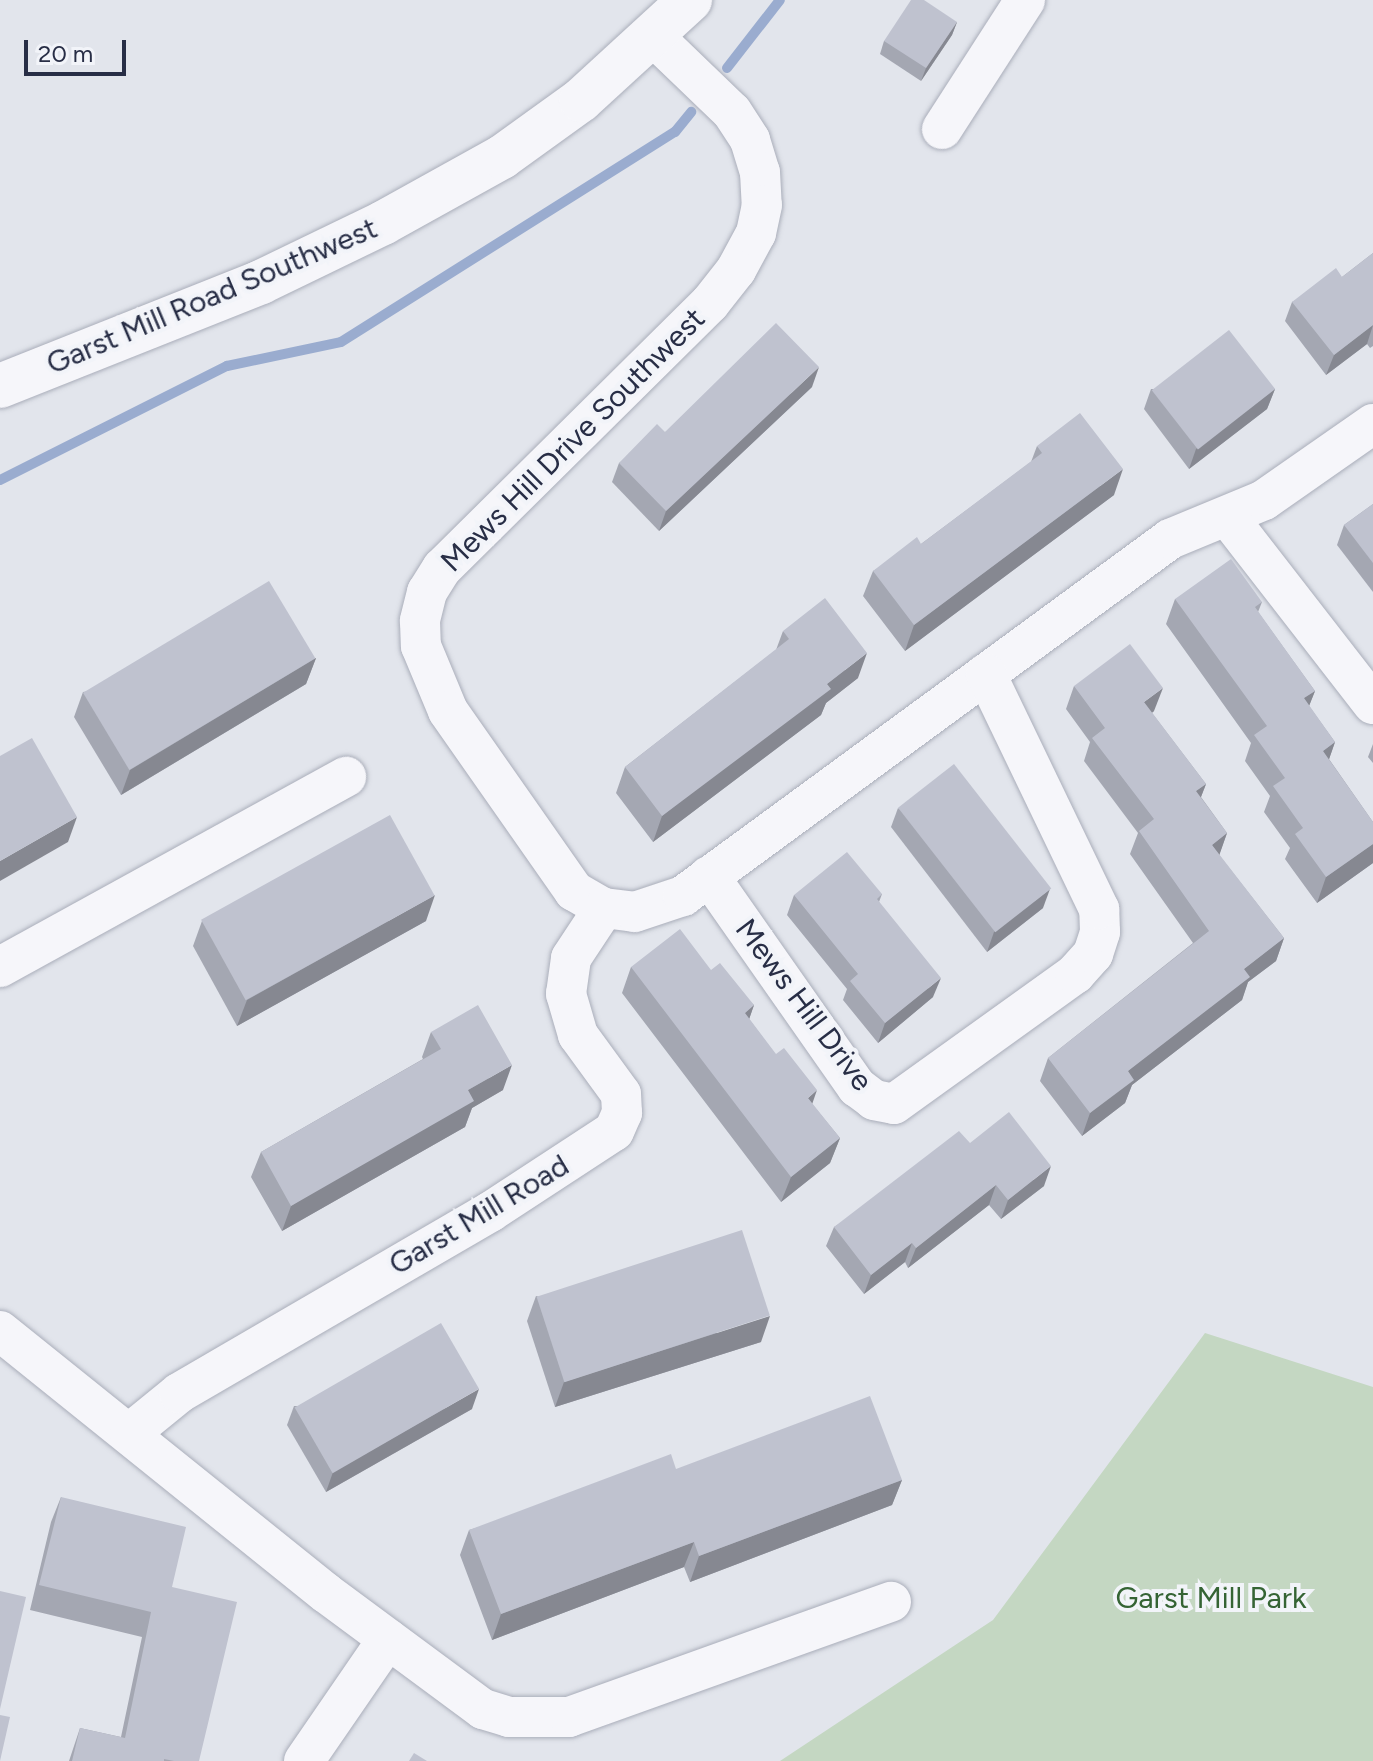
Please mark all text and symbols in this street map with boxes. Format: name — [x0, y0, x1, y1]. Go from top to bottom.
scale bar — [28, 24, 130, 74]
text: 20 m — [38, 39, 93, 68]
street label: Garst Mill Road Southwest — [41, 210, 383, 382]
street label: Mews Hill Drive Southwest — [434, 301, 712, 579]
street label: Mews Hill Drive — [728, 912, 880, 1098]
street label: Garst Mill Road — [383, 1147, 575, 1283]
park label: Garst Mill Park — [1116, 1580, 1306, 1616]

